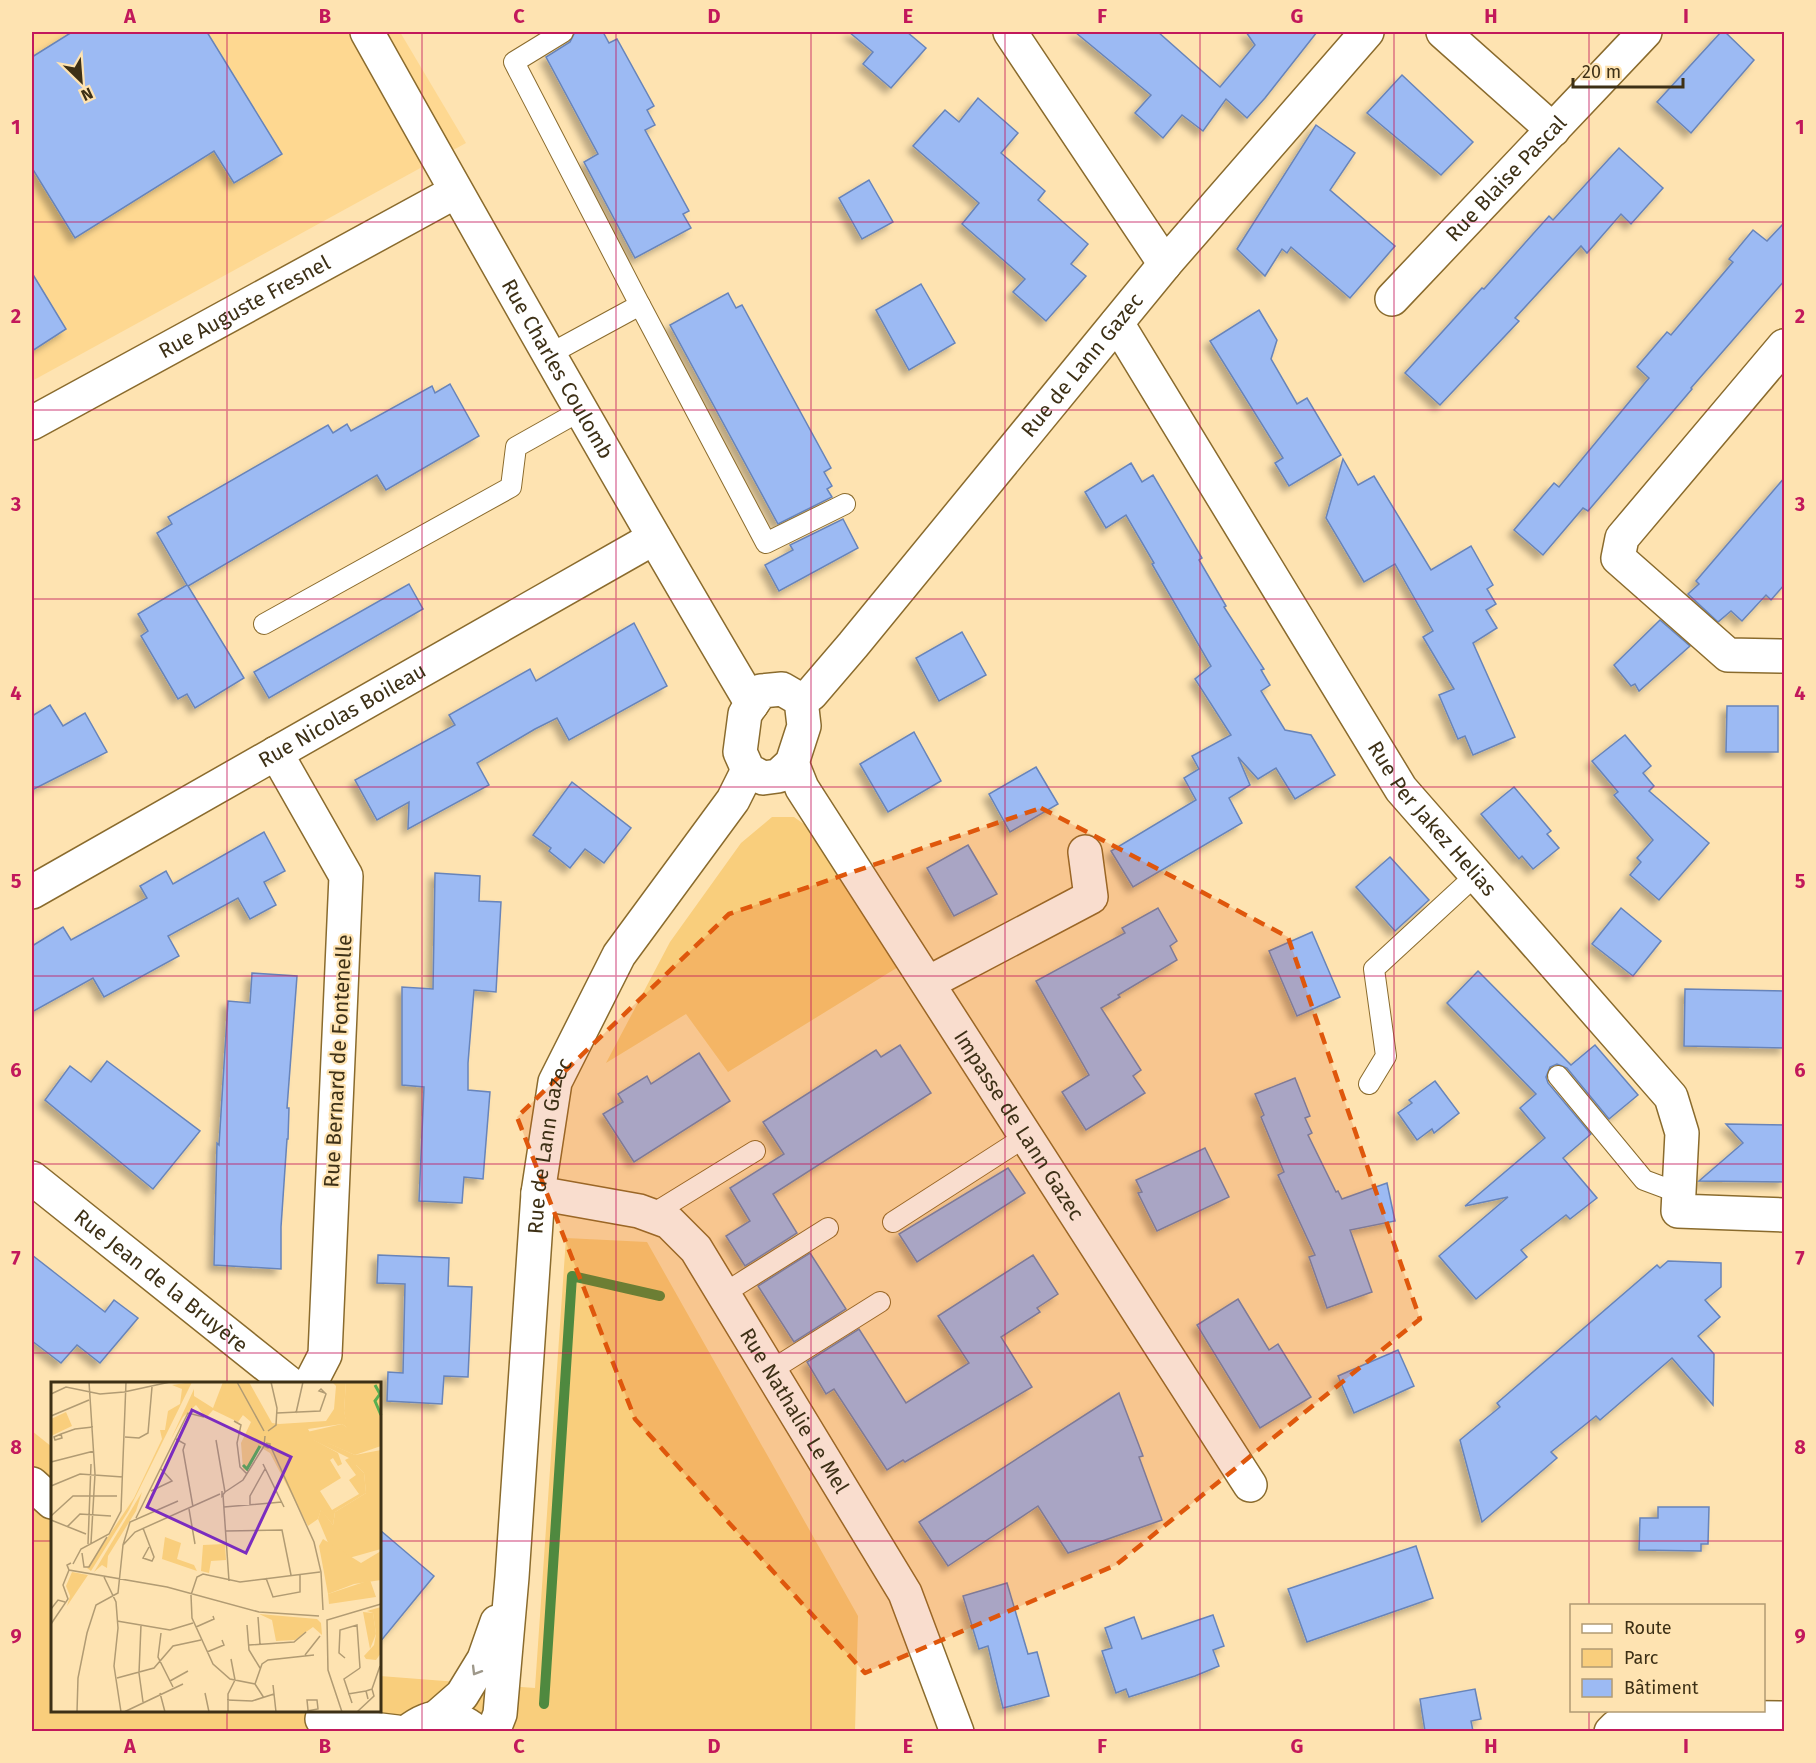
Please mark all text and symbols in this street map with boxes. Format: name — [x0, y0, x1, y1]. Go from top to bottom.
text: A — [123, 4, 137, 28]
text: B — [319, 4, 331, 28]
text: C — [513, 4, 525, 28]
text: D — [707, 4, 721, 28]
text: E — [903, 4, 913, 28]
text: F — [1097, 4, 1107, 28]
text: G — [1291, 4, 1303, 28]
text: H — [1484, 4, 1498, 28]
text: I — [1683, 4, 1689, 28]
north arrow — [51, 51, 111, 111]
scale bar — [1573, 51, 1682, 89]
text: 20 m — [1582, 61, 1621, 83]
text: N — [78, 83, 96, 105]
street label: Rue Blaise Pascal — [1440, 110, 1572, 247]
text: 1 — [11, 115, 21, 139]
text: 1 — [1795, 115, 1805, 139]
street label: Rue Auguste Fresnel — [154, 250, 335, 364]
street label: Rue Charles Coulomb — [496, 274, 619, 464]
street label: Rue de Lann Gazec — [1016, 288, 1149, 442]
text: 2 — [11, 304, 21, 328]
text: 2 — [1795, 304, 1805, 328]
text: 3 — [10, 492, 21, 516]
text: 3 — [1794, 492, 1805, 516]
street label: Rue Nicolas Boileau — [254, 657, 431, 773]
text: 4 — [10, 681, 22, 705]
text: 4 — [1794, 681, 1806, 705]
street label: Rue Per Jakez Helias — [1362, 736, 1502, 902]
text: 5 — [11, 869, 22, 893]
text: 5 — [1795, 869, 1806, 893]
street label: Rue Bernard de Fontenelle — [318, 934, 358, 1188]
street label: Impasse de Lann Gazec — [948, 1025, 1090, 1225]
street label: Rue de Lann Gazec — [522, 1054, 578, 1235]
text: 6 — [10, 1058, 22, 1082]
text: 6 — [1794, 1058, 1806, 1082]
street label: Rue Jean de la Bruyère — [69, 1204, 253, 1358]
text: 7 — [11, 1246, 21, 1270]
text: 7 — [1795, 1246, 1805, 1270]
street label: Rue Nathalie Le Mel — [734, 1323, 854, 1498]
inset map — [51, 1382, 381, 1712]
text: 8 — [10, 1435, 22, 1459]
text: 8 — [1794, 1435, 1806, 1459]
legend — [1570, 1604, 1765, 1712]
text: Route — [1624, 1617, 1672, 1639]
text: 9 — [10, 1624, 22, 1648]
text: 9 — [1794, 1624, 1806, 1648]
text: Parc — [1624, 1647, 1659, 1669]
one-way arrow — [472, 1665, 484, 1675]
text: Bâtiment — [1624, 1677, 1699, 1699]
text: A — [123, 1734, 137, 1758]
text: B — [319, 1734, 331, 1758]
text: C — [513, 1734, 525, 1758]
text: D — [707, 1734, 721, 1758]
text: E — [903, 1734, 913, 1758]
text: F — [1097, 1734, 1107, 1758]
text: G — [1291, 1734, 1303, 1758]
text: H — [1484, 1734, 1498, 1758]
text: I — [1683, 1734, 1689, 1758]

